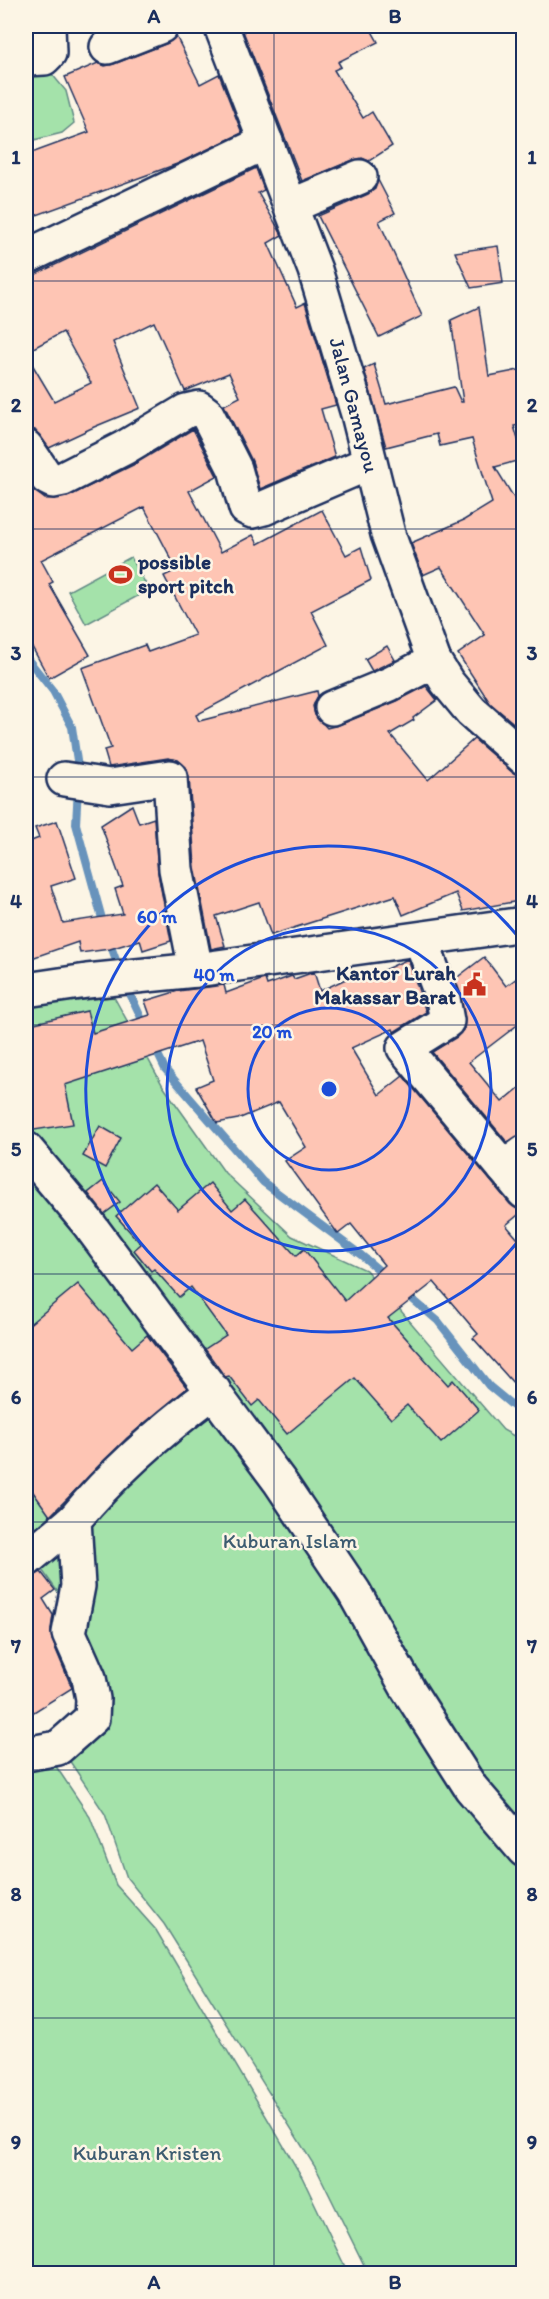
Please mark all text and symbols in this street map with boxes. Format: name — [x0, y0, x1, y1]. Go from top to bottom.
text: A — [147, 4, 161, 28]
text: B — [389, 4, 402, 28]
text: 1 — [11, 145, 21, 169]
text: 1 — [527, 145, 537, 169]
street label: Jalan Gamayou — [324, 335, 385, 476]
text: 2 — [11, 393, 22, 417]
text: 2 — [527, 393, 538, 417]
place label: possible sport pitch — [137, 549, 234, 599]
sports icon: possible sport pitch — [107, 561, 133, 587]
text: 3 — [11, 641, 22, 665]
text: 3 — [527, 641, 538, 665]
text: 4 — [10, 889, 22, 913]
text: 4 — [526, 889, 538, 913]
text: 60 m — [137, 906, 178, 928]
place label: Kantor Lurah Makassar Barat — [314, 960, 456, 1009]
text: 40 m — [193, 964, 235, 986]
public building icon: Kantor Lurah Makassar Barat — [461, 972, 487, 998]
text: 20 m — [252, 1021, 293, 1043]
centre of rings — [319, 1079, 339, 1099]
text: 5 — [11, 1137, 22, 1161]
text: 5 — [527, 1137, 538, 1161]
text: 6 — [11, 1385, 22, 1409]
text: 6 — [527, 1385, 538, 1409]
park label: Kuburan Islam — [223, 1528, 357, 1553]
text: 7 — [10, 1634, 21, 1658]
text: 7 — [526, 1634, 537, 1658]
text: 8 — [11, 1882, 22, 1906]
text: 8 — [527, 1882, 538, 1906]
text: 9 — [11, 2130, 21, 2154]
text: 9 — [527, 2130, 537, 2154]
park label: Kuburan Kristen — [73, 2140, 221, 2165]
text: A — [147, 2270, 161, 2294]
text: B — [389, 2270, 402, 2294]

